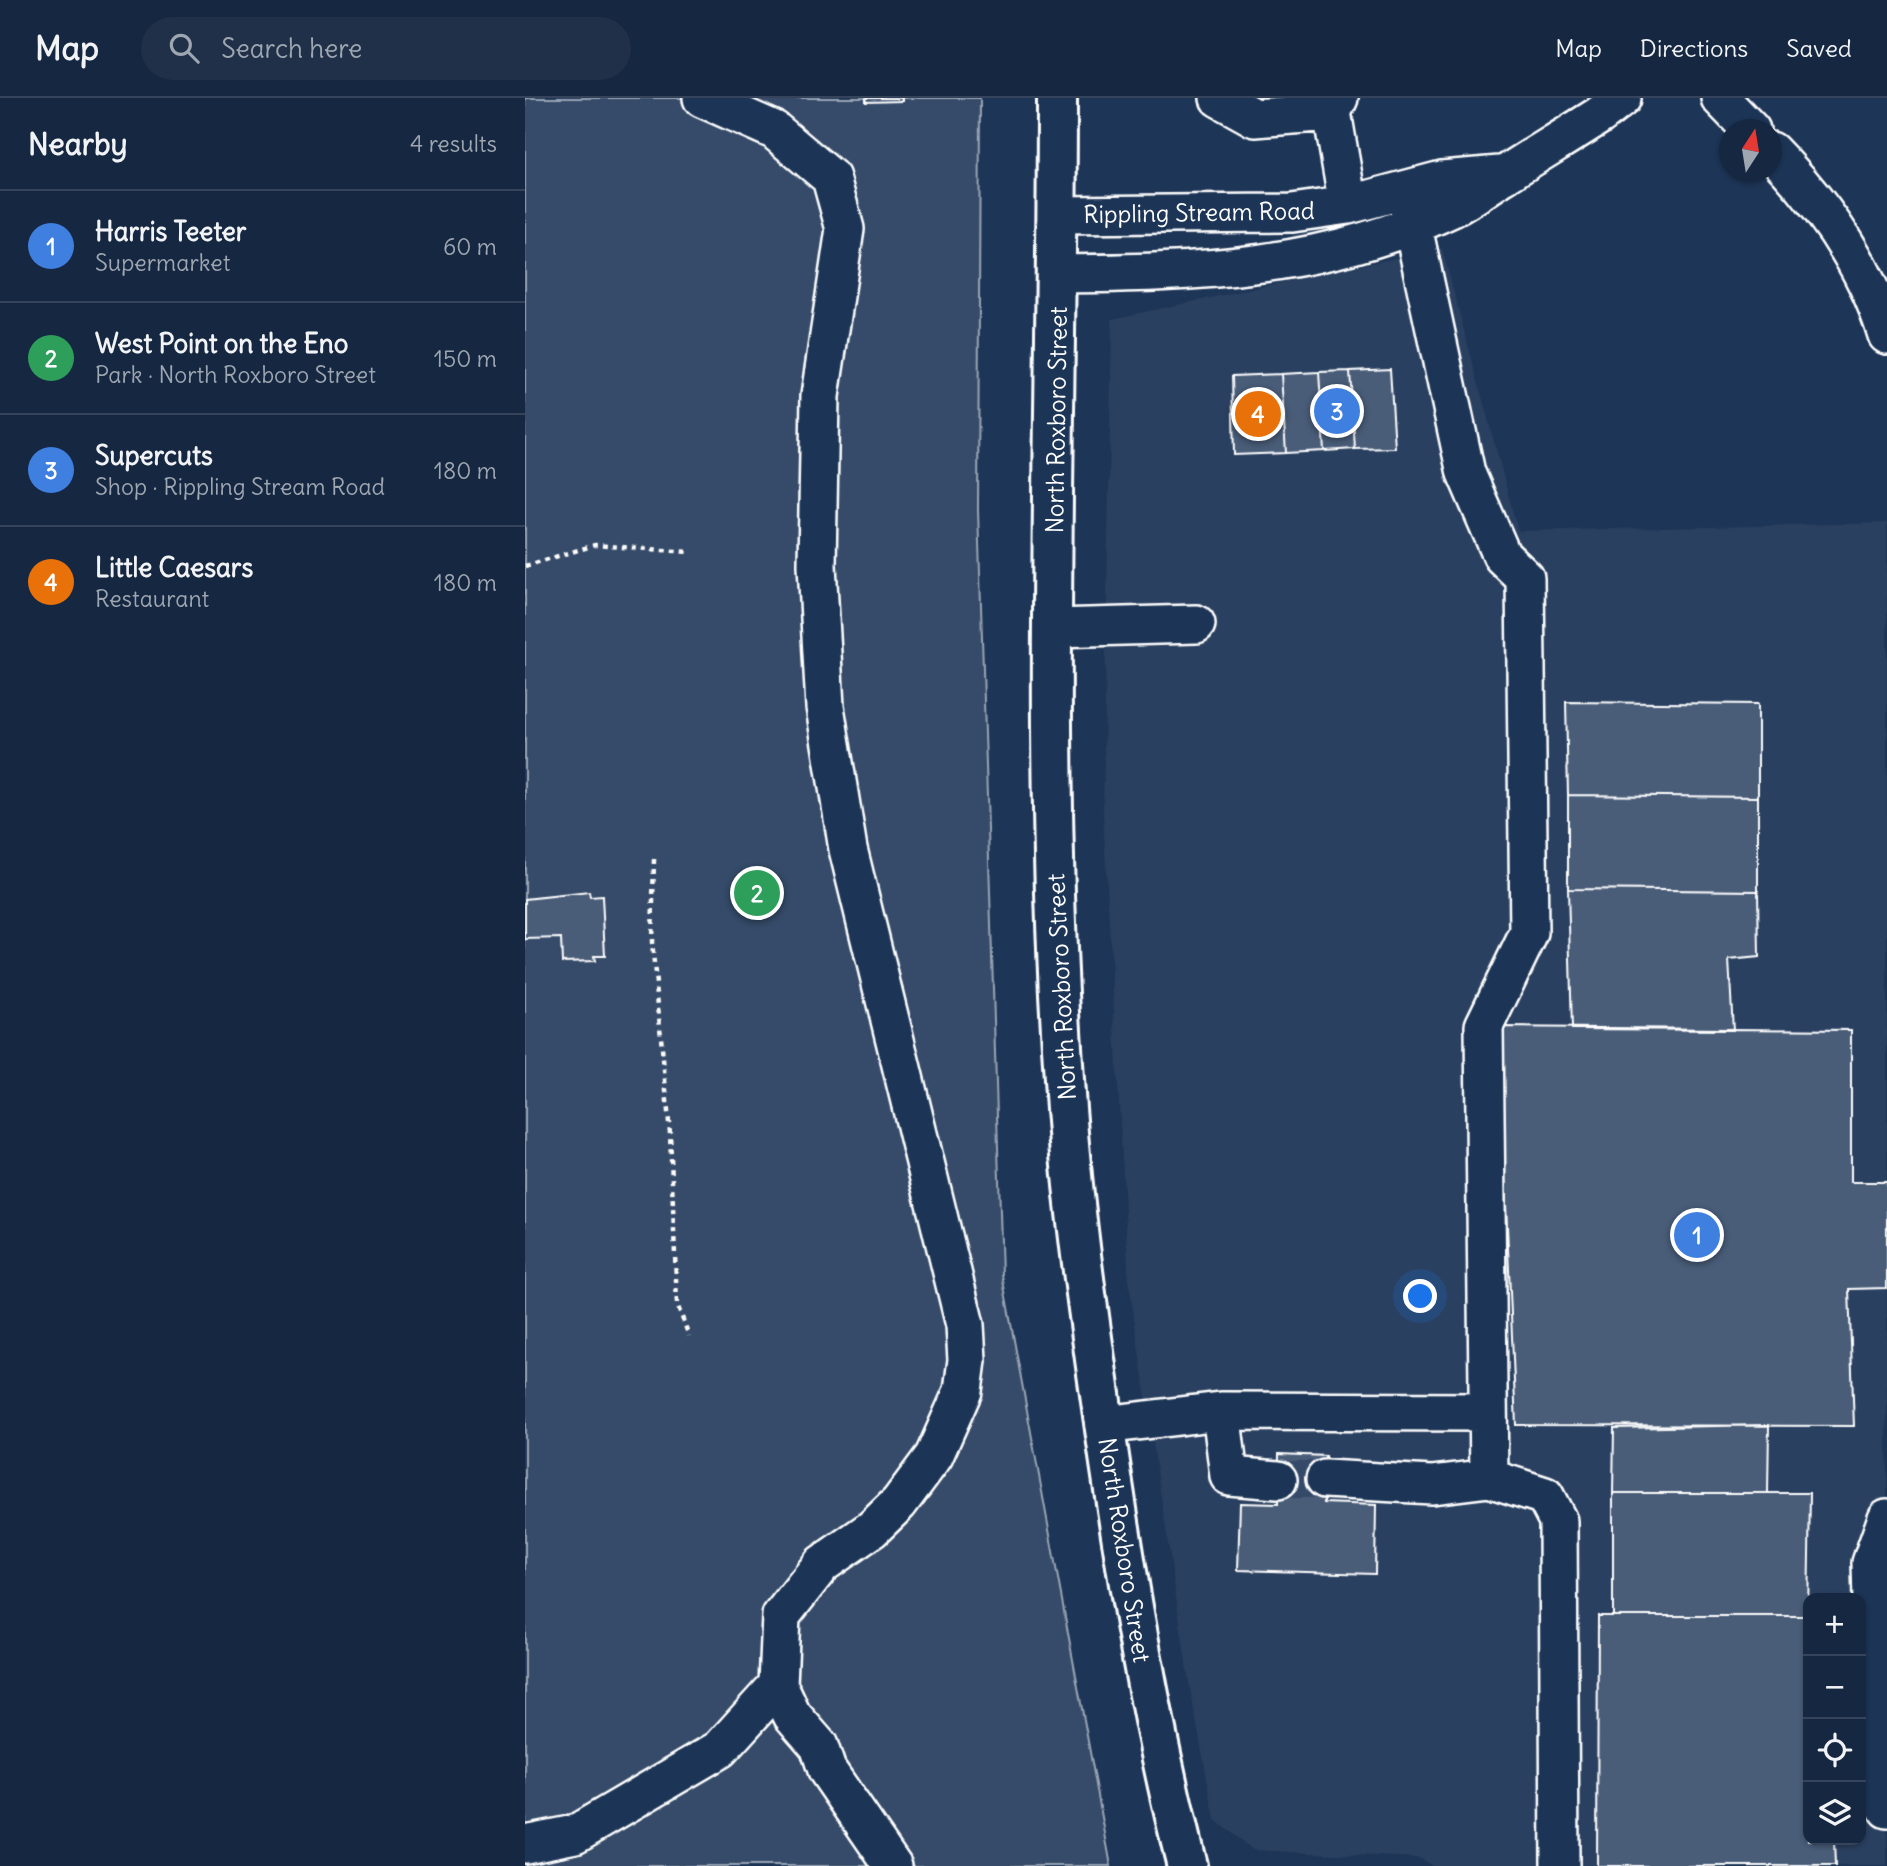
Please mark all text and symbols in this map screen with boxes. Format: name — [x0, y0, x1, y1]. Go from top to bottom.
search box — [141, 17, 631, 80]
text: Map — [35, 27, 99, 69]
icon: search — [165, 29, 203, 67]
text: Search here — [221, 32, 362, 65]
text: Map — [1555, 33, 1602, 63]
text: Directions — [1640, 33, 1748, 63]
text: Saved — [1786, 33, 1852, 63]
north arrow — [1719, 119, 1782, 182]
text: Nearby — [28, 125, 128, 163]
text: 4 results — [410, 129, 497, 158]
street label: Rippling Stream Road — [1083, 195, 1315, 229]
text: Harris Teeter — [95, 215, 246, 248]
text: 1 — [46, 232, 56, 261]
text: 60 m — [443, 232, 497, 261]
text: Supermarket — [95, 248, 231, 277]
street label: North Roxboro Street — [1039, 306, 1073, 534]
text: West Point on the Eno — [95, 327, 348, 360]
text: 2 — [45, 344, 57, 373]
text: 150 m — [434, 344, 497, 373]
text: Park · North Roxboro Street — [95, 360, 376, 389]
pin: 3 — [1314, 385, 1360, 437]
pin: 4 — [1235, 388, 1281, 440]
text: Supercuts — [95, 439, 213, 472]
text: 3 — [44, 456, 58, 485]
text: 180 m — [434, 456, 497, 485]
text: Shop · Rippling Stream Road — [95, 472, 385, 501]
text: Little Caesars — [95, 551, 253, 584]
text: 4 — [44, 568, 58, 597]
text: 180 m — [434, 568, 497, 597]
text: Restaurant — [95, 584, 209, 613]
pin: 2 — [734, 867, 780, 919]
street label: North Roxboro Street — [1040, 873, 1082, 1101]
pin: 1 — [1674, 1209, 1720, 1261]
your location — [1403, 1279, 1437, 1313]
street label: North Roxboro Street — [1092, 1436, 1158, 1664]
map controls — [1803, 1593, 1866, 1845]
button: + — [1803, 1593, 1866, 1656]
button: − — [1803, 1656, 1866, 1719]
button: locate — [1803, 1719, 1866, 1782]
button: layers — [1803, 1782, 1866, 1845]

